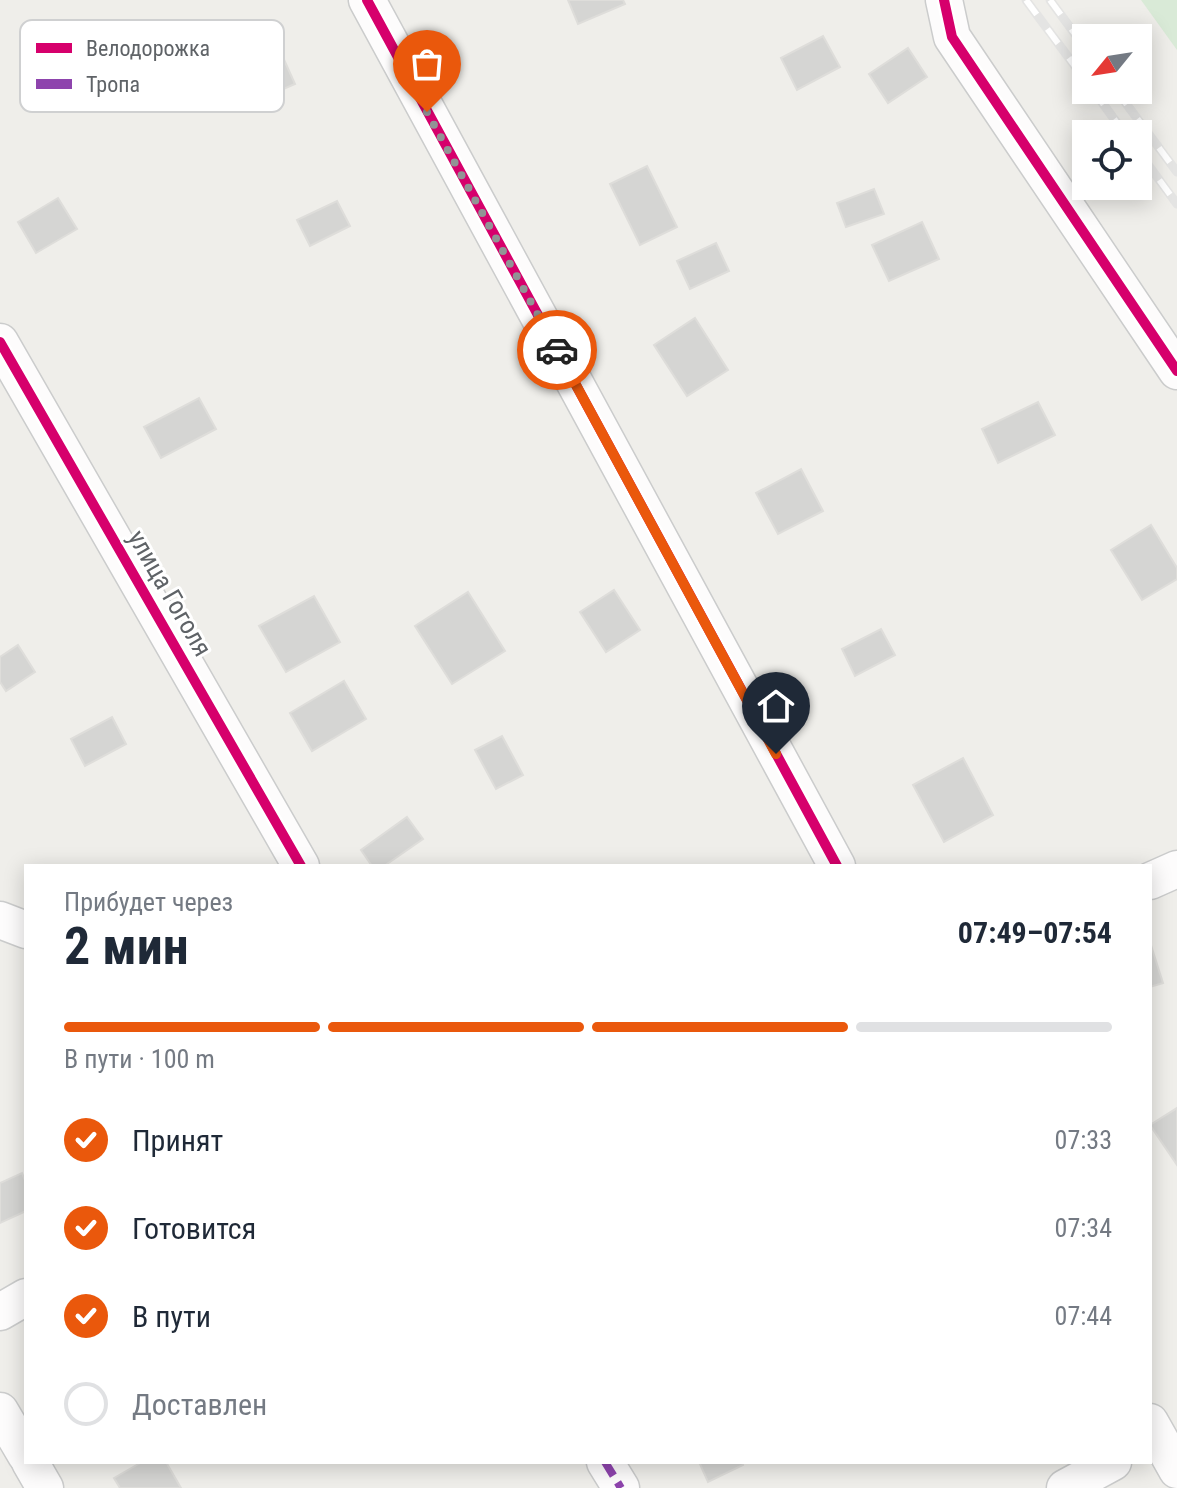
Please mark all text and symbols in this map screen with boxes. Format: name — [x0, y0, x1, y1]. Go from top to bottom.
legend — [20, 20, 284, 112]
north arrow — [1072, 24, 1152, 104]
map controls — [1072, 24, 1152, 200]
pin — [393, 30, 461, 112]
text: Велодорожка — [86, 36, 210, 61]
icon: bag — [405, 42, 449, 86]
text: Тропа — [86, 72, 140, 97]
button: locate — [1072, 120, 1152, 200]
courier — [517, 310, 597, 390]
icon: car — [535, 328, 579, 372]
street label: улица Гоголя — [122, 525, 218, 661]
pin — [742, 672, 810, 754]
icon: home — [754, 684, 798, 728]
text: Прибудет через — [64, 887, 233, 917]
text: 07:49–07:54 — [958, 915, 1112, 950]
text: 2 мин — [64, 916, 189, 977]
text: В пути · 100 m — [64, 1044, 215, 1074]
icon: check — [64, 1118, 108, 1162]
text: Принят — [132, 1123, 223, 1158]
text: 07:33 — [1055, 1125, 1112, 1155]
icon: check — [64, 1206, 108, 1250]
text: Готовится — [132, 1211, 256, 1246]
text: 07:34 — [1055, 1213, 1112, 1243]
icon: check — [64, 1294, 108, 1338]
text: В пути — [132, 1299, 211, 1334]
text: 07:44 — [1055, 1301, 1112, 1331]
text: Доставлен — [132, 1387, 267, 1422]

